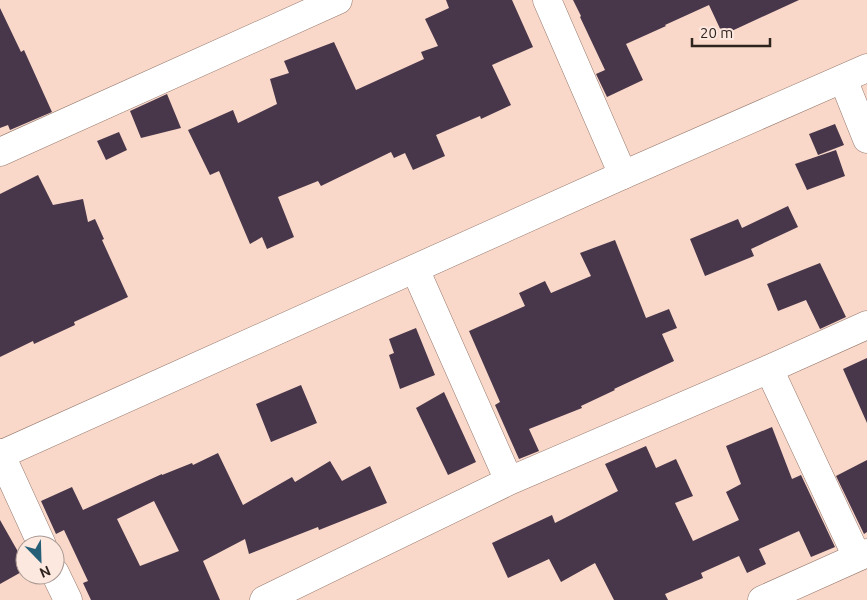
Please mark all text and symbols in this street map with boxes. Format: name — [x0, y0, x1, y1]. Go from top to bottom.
scale bar — [692, 15, 770, 47]
text: 20 m — [700, 24, 733, 41]
north arrow — [15, 535, 65, 585]
text: N — [37, 563, 53, 581]

